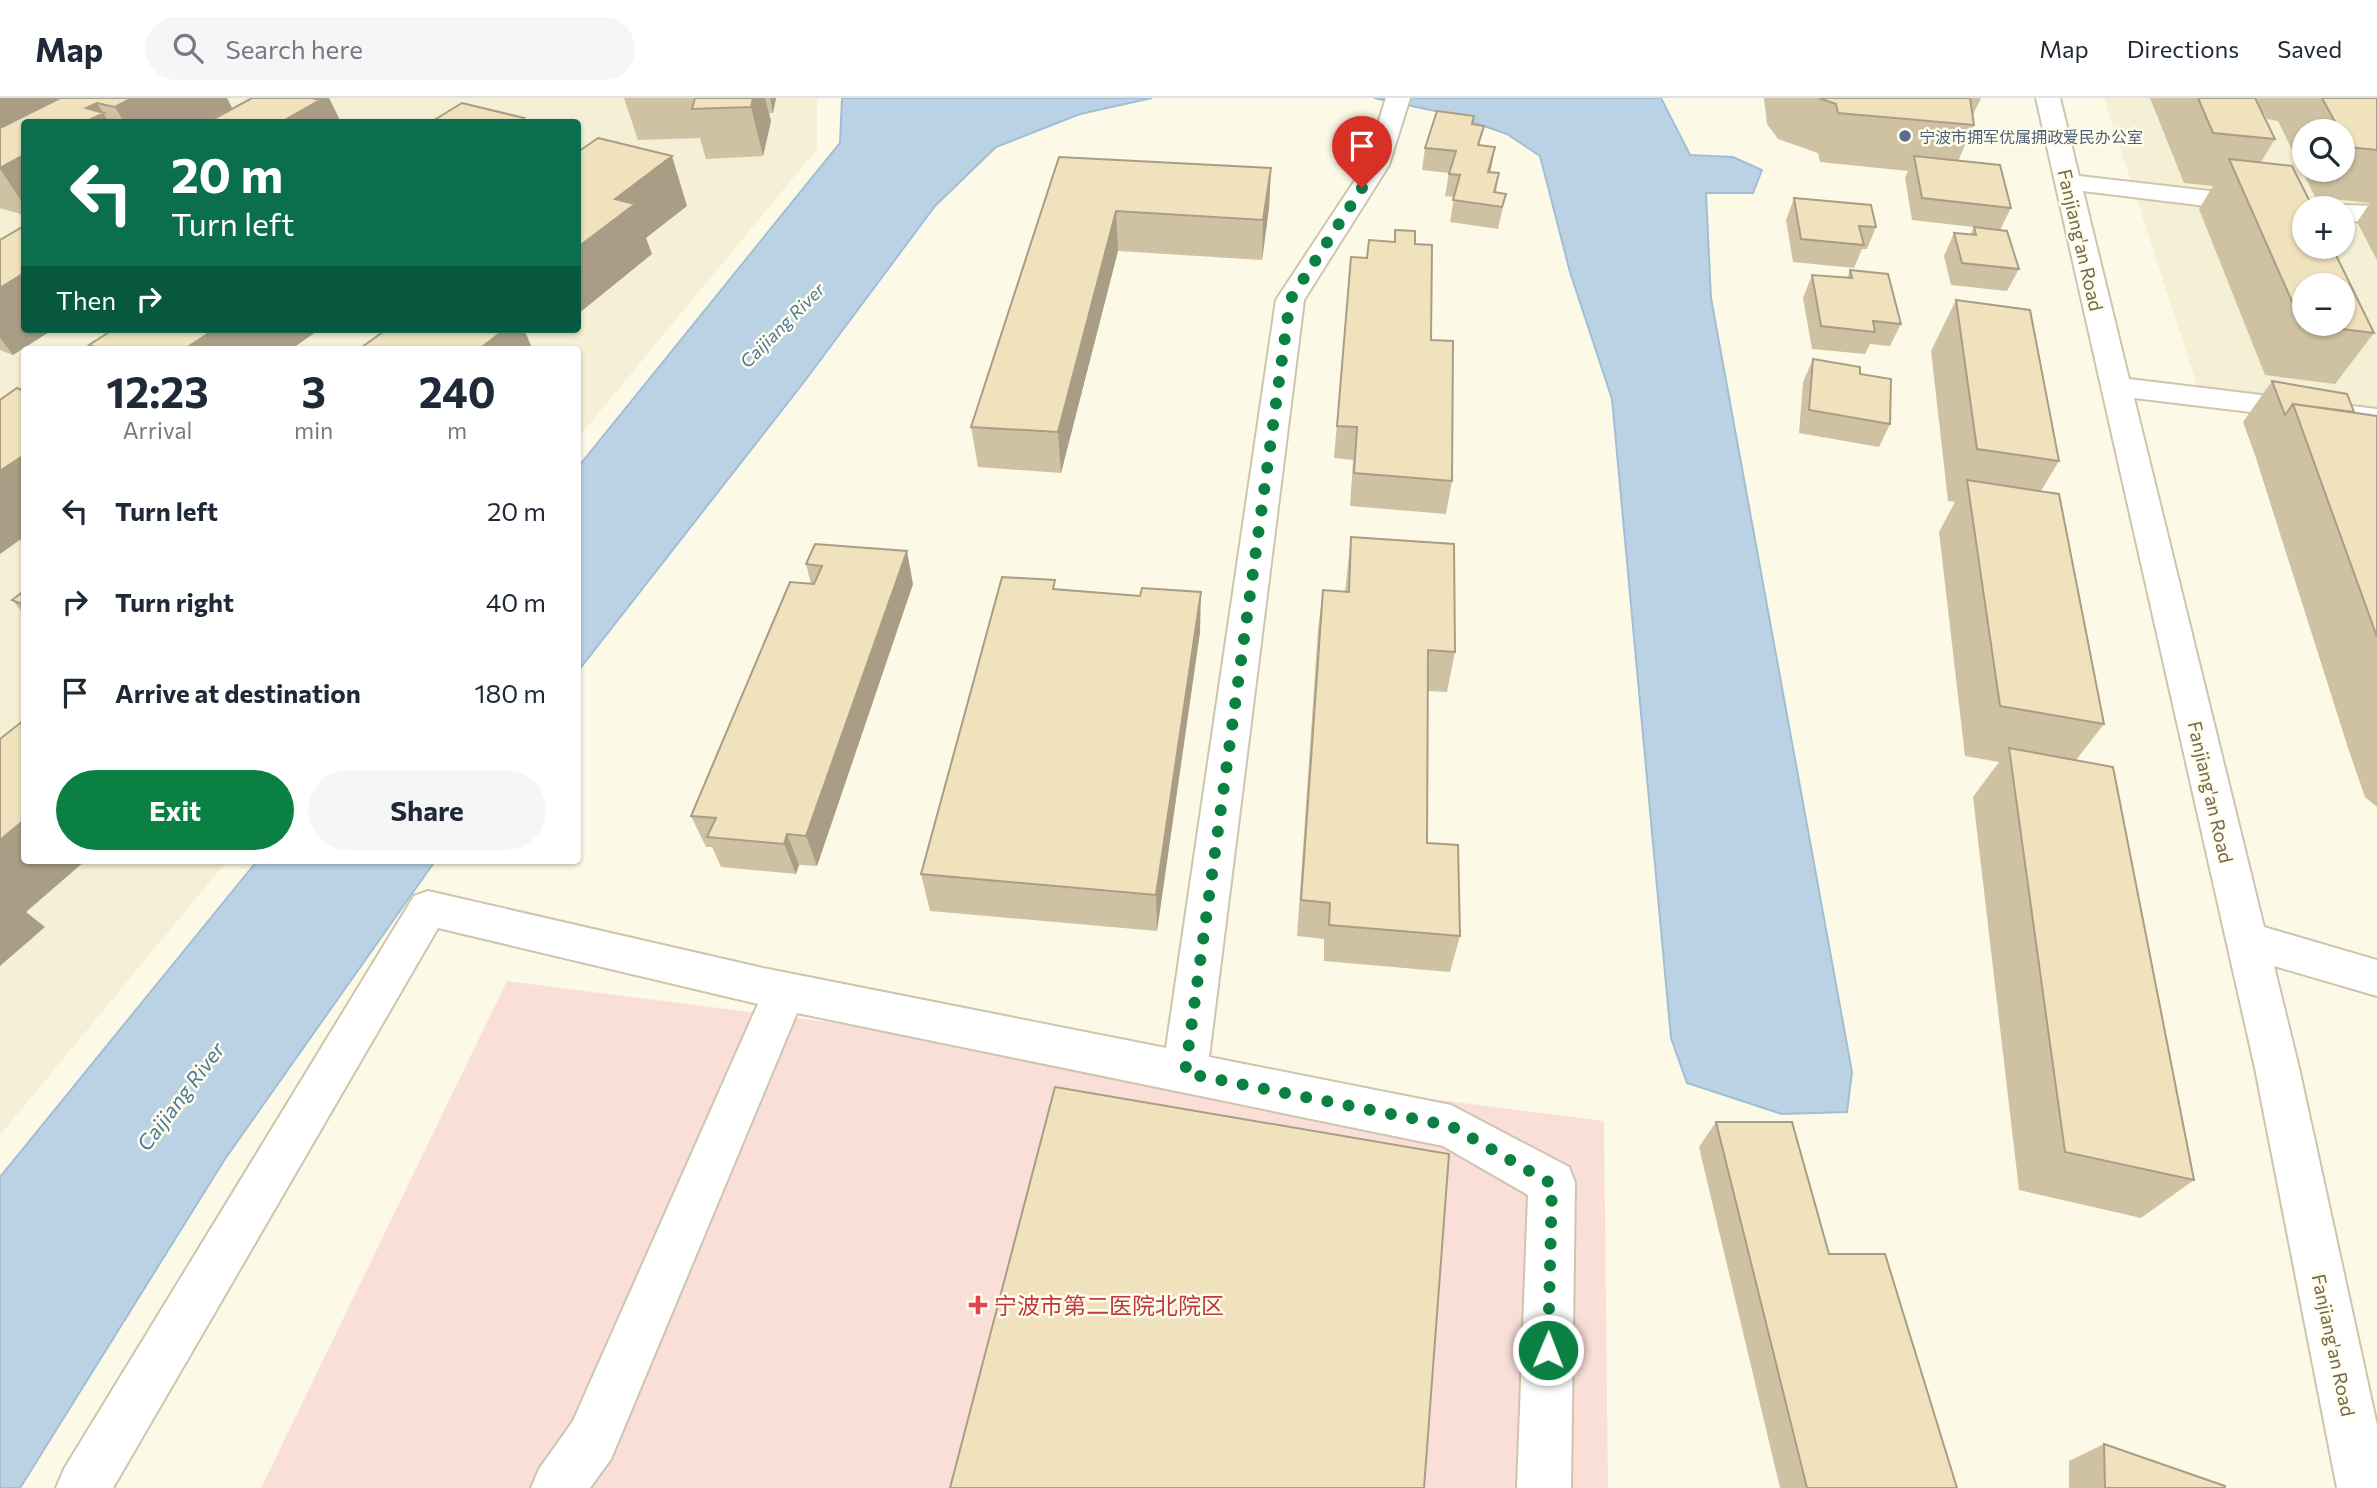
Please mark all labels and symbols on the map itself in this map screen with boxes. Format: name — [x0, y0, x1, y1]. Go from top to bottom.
pin — [1332, 116, 1392, 188]
place label: 宁波市拥军优属拥政爱民办公室 — [1919, 127, 2143, 146]
marker: 宁波市拥军优属拥政爱民办公室 — [1897, 128, 1913, 144]
street label: Fanjiang'an Road — [2053, 167, 2109, 313]
water label: Caijiang River — [735, 277, 830, 372]
street label: Fanjiang'an Road — [2183, 719, 2239, 865]
water label: Caijiang River — [131, 1036, 229, 1155]
street label: Fanjiang'an Road — [2308, 1272, 2360, 1418]
place label: 宁波市第二医院北院区 — [994, 1291, 1224, 1319]
marker: 宁波市第二医院北院区 — [968, 1295, 988, 1315]
position arrow — [1511, 1313, 1585, 1387]

